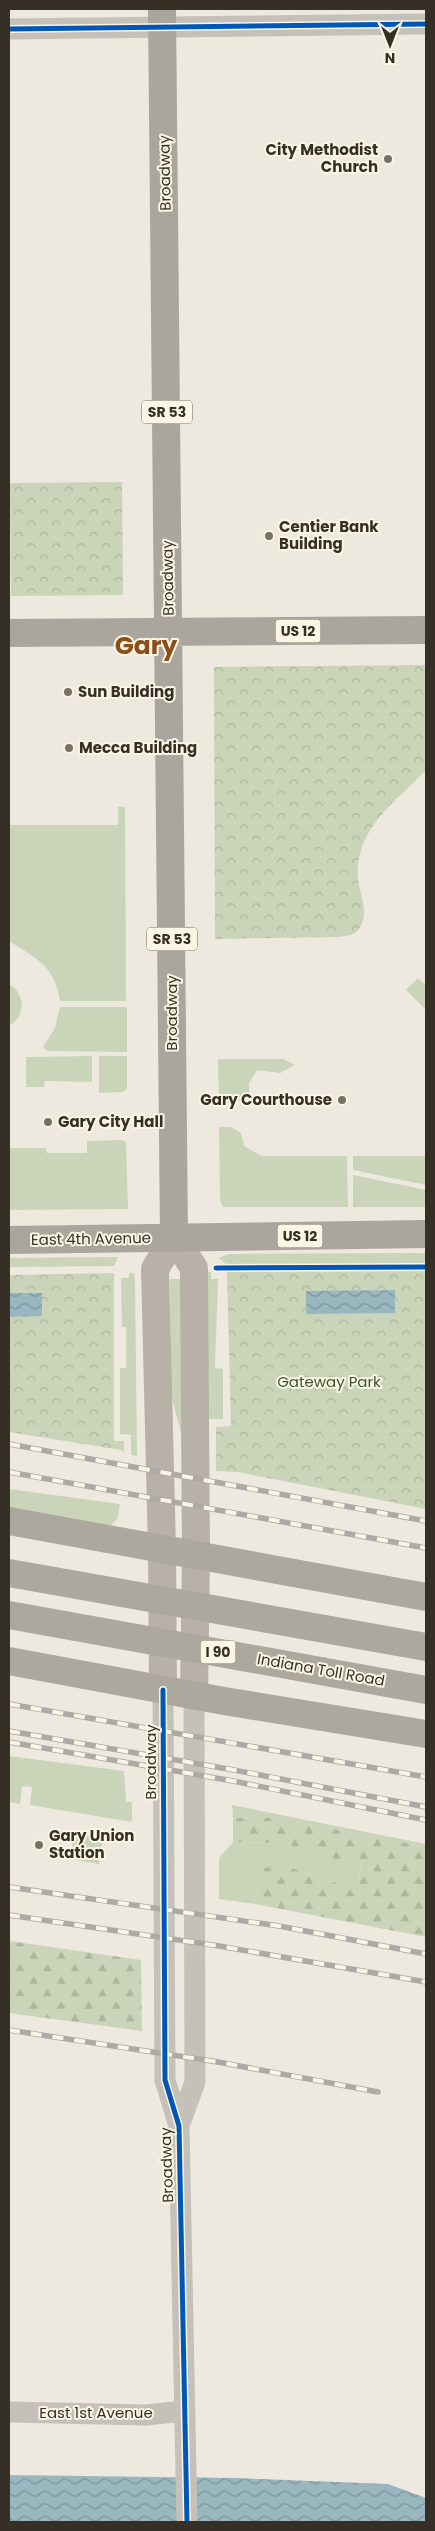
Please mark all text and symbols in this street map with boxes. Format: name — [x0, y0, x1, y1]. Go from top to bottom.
north arrow — [365, 20, 415, 70]
text: N — [385, 48, 395, 68]
street label: Broadway — [153, 135, 176, 211]
place label: City Methodist Church — [266, 139, 378, 177]
marker: City Methodist Church — [382, 153, 394, 165]
road number: SR 53 — [142, 401, 192, 424]
place label: Centier Bank Building — [279, 516, 379, 554]
marker: Centier Bank Building — [263, 530, 275, 542]
street label: Broadway — [156, 540, 179, 616]
road number: US 12 — [276, 620, 320, 642]
district label: Gary — [115, 628, 177, 663]
place label: Sun Building — [78, 681, 174, 702]
marker: Sun Building — [62, 686, 74, 698]
place label: Mecca Building — [79, 737, 197, 758]
marker: Mecca Building — [63, 742, 75, 754]
road number: SR 53 — [147, 928, 197, 951]
street label: Broadway — [161, 975, 182, 1051]
place label: Gary Courthouse — [200, 1089, 332, 1110]
marker: Gary Courthouse — [336, 1094, 348, 1106]
place label: Gary City Hall — [58, 1111, 163, 1132]
marker: Gary City Hall — [42, 1116, 54, 1128]
road number: US 12 — [278, 1224, 322, 1248]
street label: East 4th Avenue — [31, 1227, 151, 1250]
park label: Gateway Park — [277, 1371, 381, 1392]
road number: I 90 — [200, 1640, 236, 1664]
street label: Indiana Toll Road — [256, 1648, 386, 1691]
street label: Broadway — [140, 1724, 161, 1800]
place label: Gary Union Station — [49, 1825, 134, 1863]
marker: Gary Union Station — [33, 1839, 45, 1851]
street label: Broadway — [155, 2126, 178, 2203]
street label: East 1st Avenue — [39, 2402, 153, 2423]

